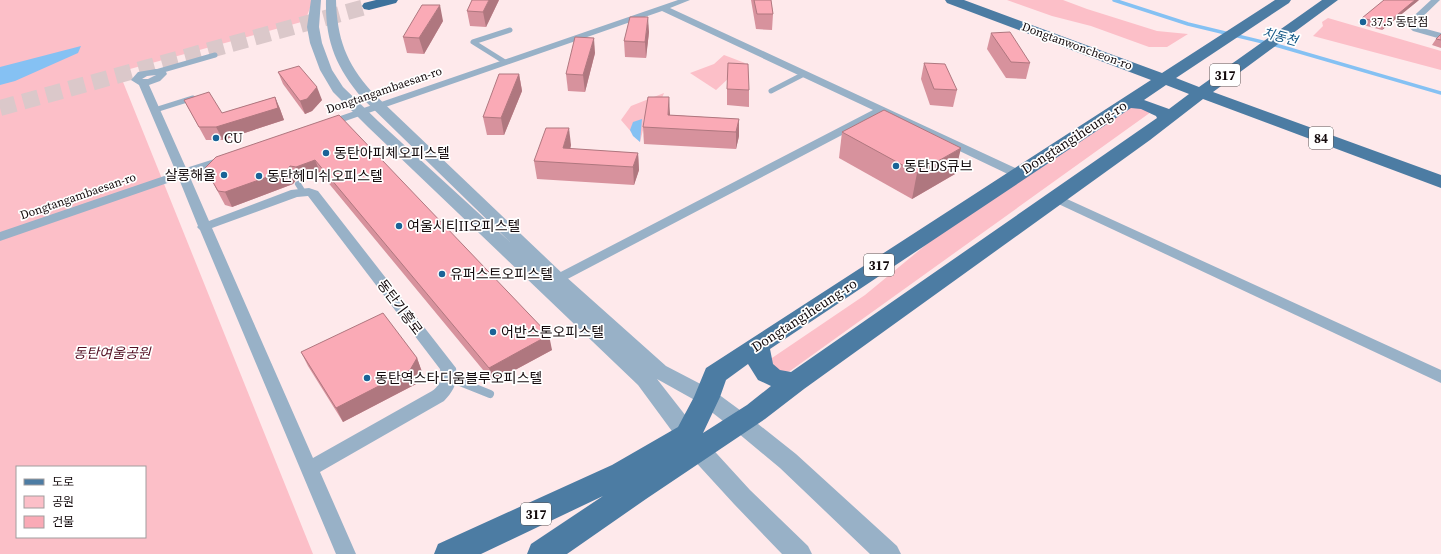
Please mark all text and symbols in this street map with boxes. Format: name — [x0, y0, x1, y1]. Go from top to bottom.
place label: 37.5 동탄점 — [1371, 14, 1429, 30]
marker: 37.5 동탄점 — [1358, 17, 1368, 27]
street label: Dongtanwoncheon-ro — [1020, 19, 1135, 74]
water label: 치동천 — [1260, 24, 1300, 50]
street label: Dongtangambaesan-ro — [324, 63, 444, 117]
road number: 317 — [1210, 64, 1240, 86]
street label: Dongtangiheung-ro — [1017, 95, 1131, 179]
road number: 84 — [1309, 127, 1333, 149]
place label: CU — [224, 128, 243, 148]
marker: CU — [211, 133, 221, 143]
place label: 동탄아피체오피스텔 — [334, 143, 450, 163]
marker: 동탄아피체오피스텔 — [321, 148, 331, 158]
place label: 동탄DS큐브 — [904, 156, 973, 176]
marker: 동탄DS큐브 — [891, 161, 901, 171]
place label: 살롱해율 — [164, 165, 216, 185]
place label: 동탄헤미쉬오피스텔 — [267, 166, 383, 186]
street label: Dongtangambaesan-ro — [18, 169, 138, 223]
marker: 살롱해율 — [219, 170, 229, 180]
marker: 동탄헤미쉬오피스텔 — [254, 171, 264, 181]
place label: 여울시티II오피스텔 — [407, 216, 520, 236]
marker: 여울시티II오피스텔 — [394, 221, 404, 231]
road number: 317 — [864, 254, 894, 276]
place label: 유퍼스트오피스텔 — [450, 264, 553, 284]
marker: 유퍼스트오피스텔 — [437, 269, 447, 279]
street label: Dongtangiheung-ro — [747, 273, 861, 357]
street label: 동탄기흥로 — [373, 275, 427, 339]
place label: 어반스톤오피스텔 — [501, 322, 604, 342]
marker: 어반스톤오피스텔 — [488, 327, 498, 337]
park label: 동탄여울공원 — [73, 343, 152, 363]
place label: 동탄역스타디움블루오피스텔 — [375, 368, 542, 388]
marker: 동탄역스타디움블루오피스텔 — [362, 373, 372, 383]
legend — [16, 466, 146, 538]
text: 도로 — [52, 474, 74, 490]
text: 공원 — [52, 494, 74, 510]
road number: 317 — [521, 503, 551, 525]
text: 건물 — [52, 514, 74, 530]

